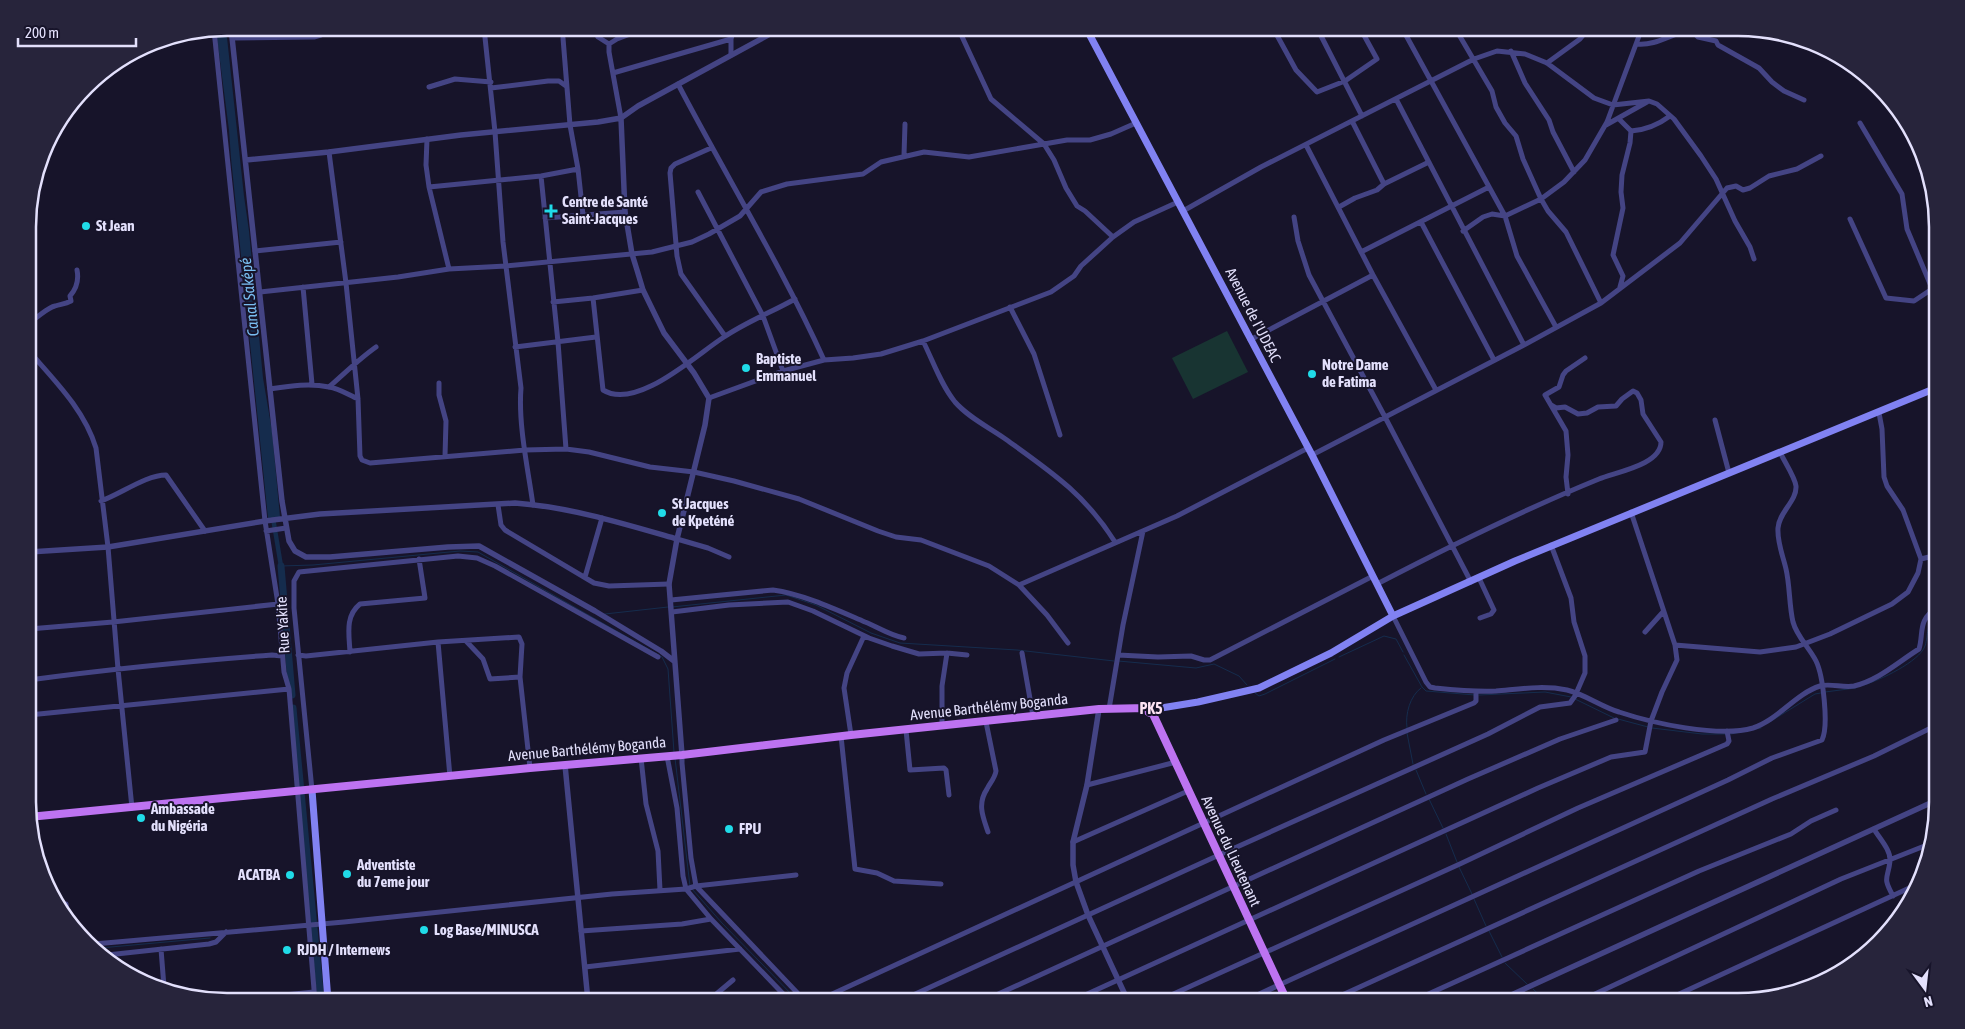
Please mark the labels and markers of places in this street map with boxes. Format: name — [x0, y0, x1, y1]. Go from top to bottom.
place label: Centre de Santé Saint-Jacques — [562, 193, 648, 227]
marker: Centre de Santé Saint-Jacques — [544, 204, 558, 218]
place label: St Jean — [96, 217, 135, 234]
marker: St Jean — [80, 220, 92, 232]
place label: Baptiste Emmanuel — [756, 350, 817, 384]
place label: Notre Dame de Fatima — [1322, 356, 1389, 390]
marker: Baptiste Emmanuel — [740, 362, 752, 374]
marker: Notre Dame de Fatima — [1306, 368, 1318, 380]
place label: St Jacques de Kpeténé — [672, 495, 735, 529]
marker: St Jacques de Kpeténé — [656, 507, 668, 519]
place label: Ambassade du Nigéria — [150, 800, 215, 834]
marker: Ambassade du Nigéria — [135, 812, 147, 824]
place label: FPU — [739, 820, 761, 837]
marker: FPU — [723, 823, 735, 835]
place label: Adventiste du 7eme jour — [356, 856, 430, 890]
place label: ACATBA — [237, 866, 281, 883]
marker: Adventiste du 7eme jour — [341, 868, 353, 880]
marker: ACATBA — [284, 869, 296, 881]
place label: Log Base/MINUSCA — [434, 921, 539, 938]
marker: Log Base/MINUSCA — [418, 924, 430, 936]
place label: RJDH / Internews — [297, 941, 391, 958]
marker: RJDH / Internews — [281, 944, 293, 956]

